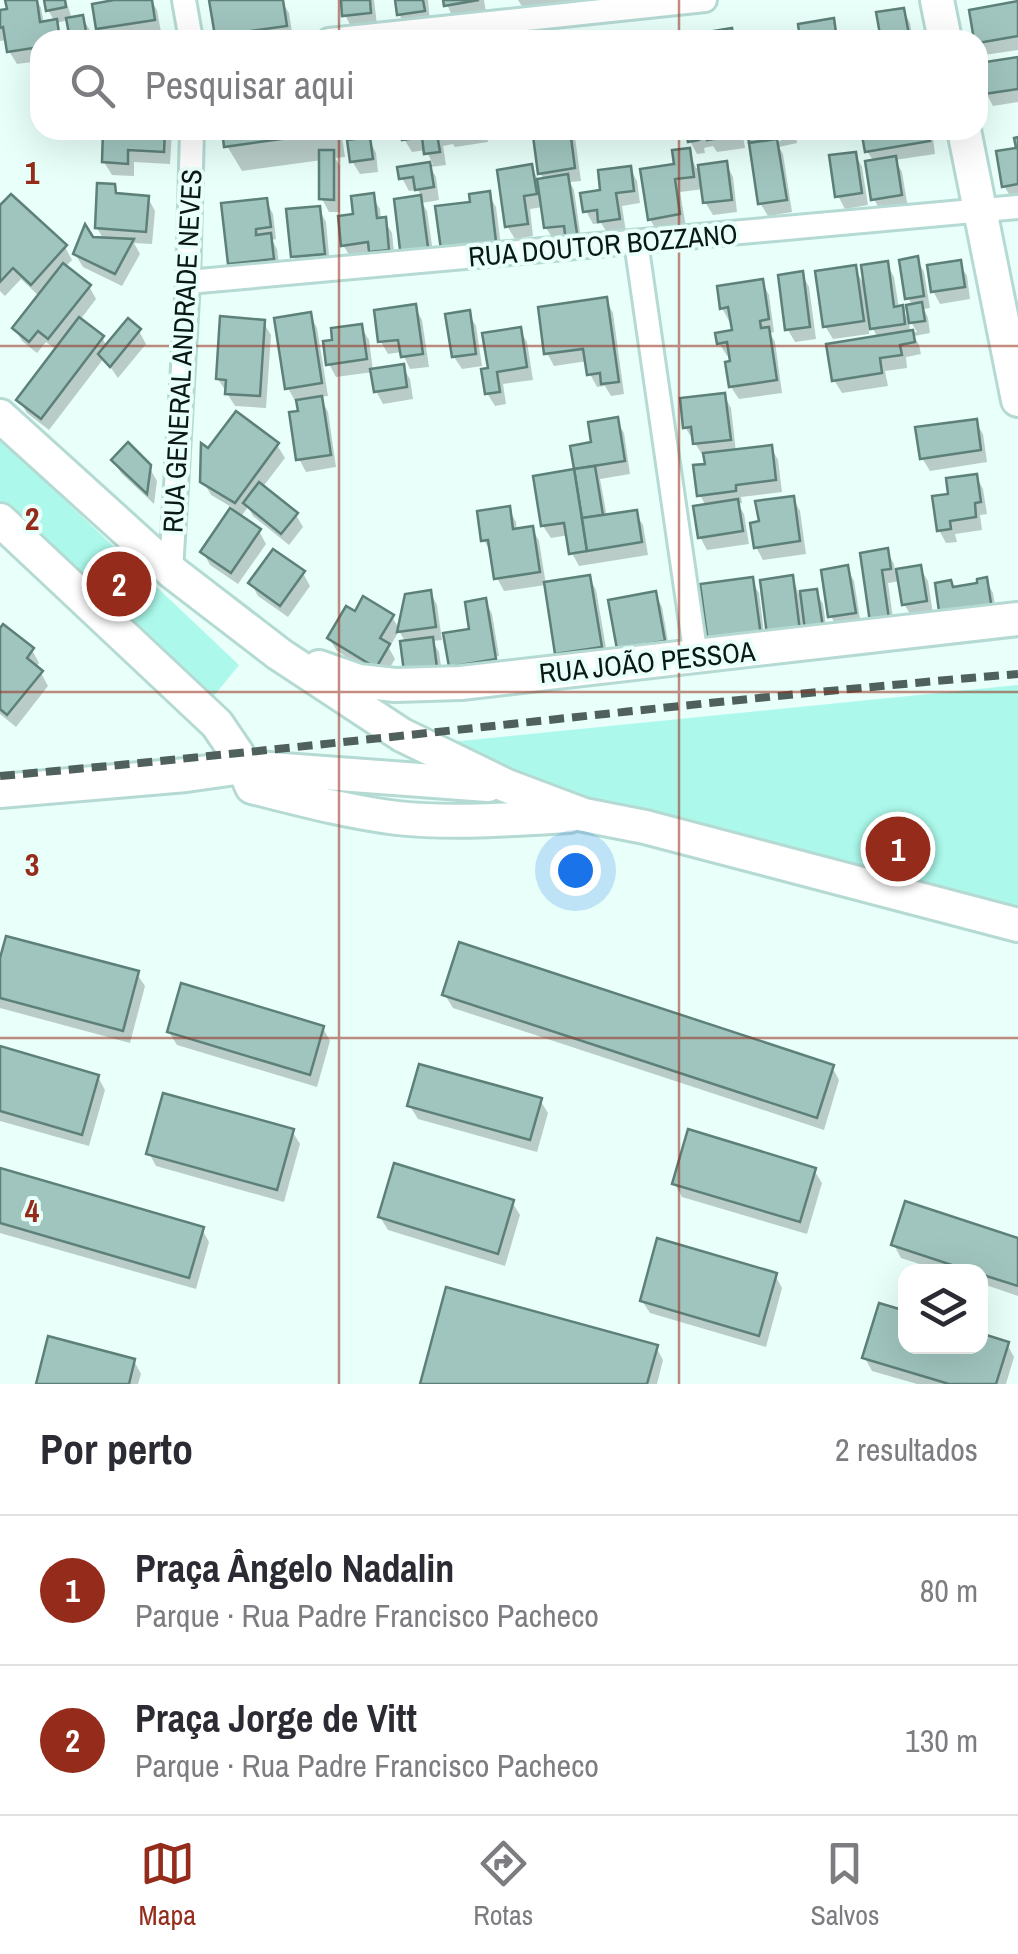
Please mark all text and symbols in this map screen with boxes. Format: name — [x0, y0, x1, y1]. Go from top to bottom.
search box — [30, 30, 988, 140]
icon: search — [65, 58, 120, 113]
text: Pesquisar aqui — [145, 60, 355, 111]
text: 1 — [25, 151, 40, 194]
street label: RUA GENERAL ANDRADE NEVES — [153, 168, 211, 534]
street label: RUA DOUTOR BOZZANO — [467, 214, 739, 276]
text: 2 — [25, 497, 39, 540]
pin: 2 — [86, 546, 152, 622]
street label: RUA JOÃO PESSOA — [537, 632, 758, 692]
pin: 1 — [866, 812, 930, 886]
text: 3 — [25, 843, 39, 886]
your location — [550, 845, 601, 896]
text: 4 — [25, 1189, 40, 1232]
map controls — [898, 1264, 988, 1354]
button: layers — [898, 1264, 988, 1354]
text: Por perto — [40, 1421, 193, 1477]
text: 2 resultados — [835, 1428, 978, 1471]
text: Praça Ângelo Nadalin — [135, 1543, 454, 1594]
text: 1 — [65, 1569, 80, 1612]
text: 80 m — [920, 1569, 978, 1612]
text: Parque · Rua Padre Francisco Pacheco — [135, 1594, 599, 1637]
text: Praça Jorge de Vitt — [135, 1693, 417, 1744]
text: 2 — [65, 1719, 80, 1762]
text: 130 m — [905, 1719, 978, 1762]
text: Parque · Rua Padre Francisco Pacheco — [135, 1744, 599, 1787]
tab: Mapa — [139, 1836, 196, 1934]
tab: Rotas — [473, 1836, 533, 1934]
tab: Salvos — [810, 1836, 879, 1934]

